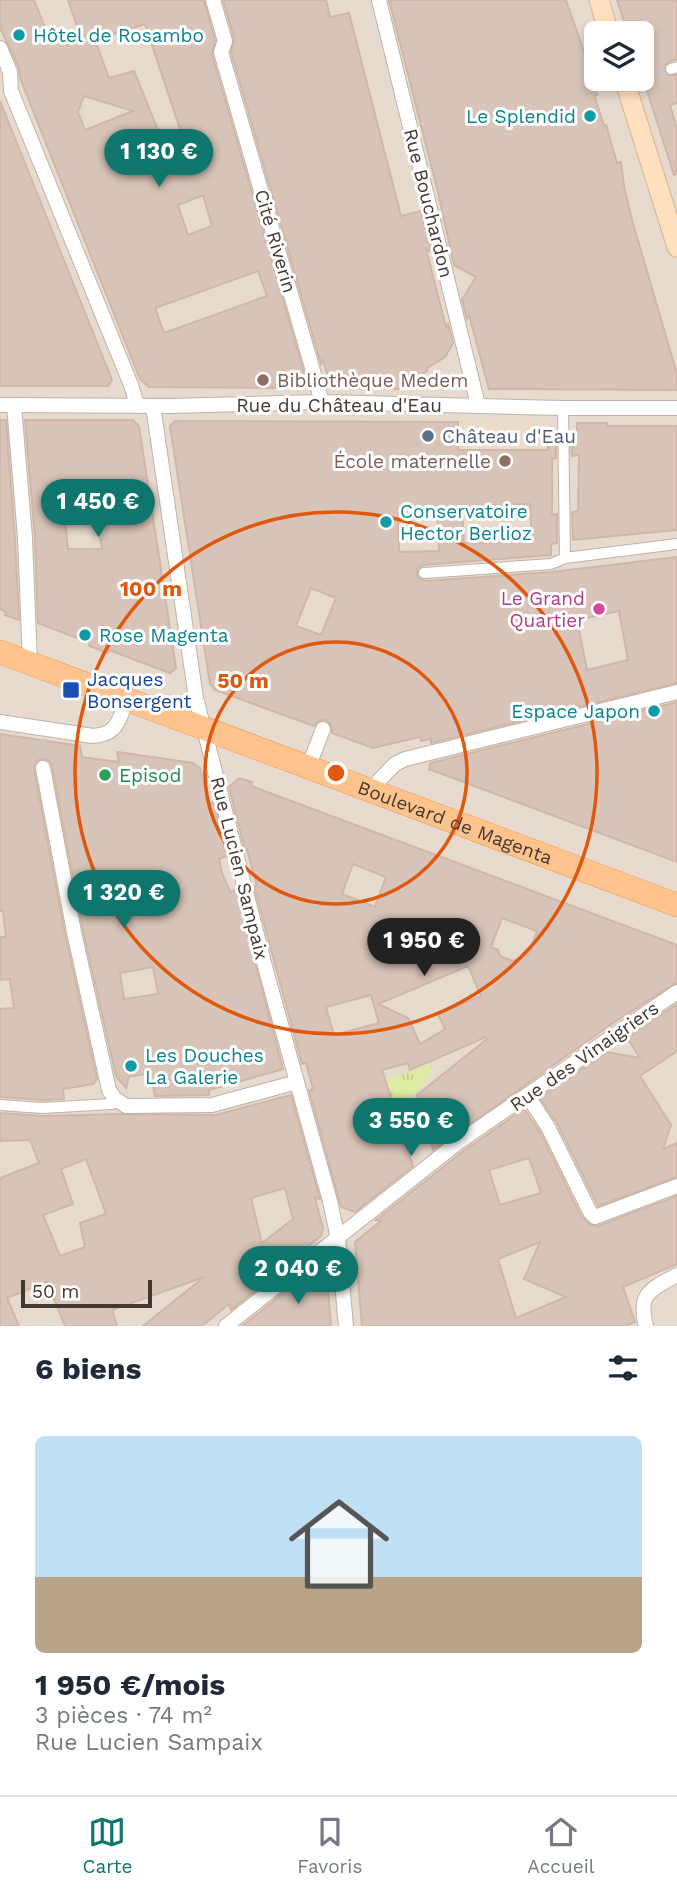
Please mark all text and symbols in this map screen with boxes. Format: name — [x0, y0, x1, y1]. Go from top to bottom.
map controls — [584, 21, 654, 91]
button: layers — [584, 21, 654, 91]
place label: Hôtel de Rosambo — [33, 24, 204, 47]
marker: Hôtel de Rosambo — [11, 27, 27, 43]
place label: Le Splendid — [466, 105, 576, 128]
marker: Le Splendid — [582, 108, 598, 124]
street label: Rue Bouchardon — [399, 126, 458, 280]
pin: 1 130 € — [94, 130, 224, 189]
text: 1 130 € — [120, 138, 198, 165]
street label: Cité Riverin — [250, 187, 301, 295]
place label: Bibliothèque Medem — [277, 369, 468, 392]
marker: Bibliothèque Medem — [255, 372, 271, 388]
street label: Rue du Château d'Eau — [236, 394, 442, 417]
place label: Château d'Eau — [442, 425, 576, 448]
marker: Château d'Eau — [420, 428, 436, 444]
place label: École maternelle — [333, 450, 491, 473]
marker: École maternelle — [497, 453, 513, 469]
pin: 1 450 € — [33, 480, 163, 539]
text: 1 450 € — [57, 488, 139, 515]
place label: Conservatoire Hector Berlioz — [400, 500, 532, 545]
marker: Conservatoire Hector Berlioz — [378, 514, 394, 530]
text: 100 m — [120, 576, 182, 601]
place label: Le Grand Quartier — [501, 587, 585, 632]
marker: Le Grand Quartier — [591, 601, 607, 617]
place label: Rose Magenta — [99, 624, 229, 647]
marker: Rose Magenta — [77, 627, 93, 643]
place label: Jacques Bonsergent — [87, 668, 192, 713]
text: 50 m — [217, 668, 269, 693]
marker: Jacques Bonsergent — [61, 680, 81, 700]
place label: Espace Japon — [511, 700, 640, 723]
marker: Espace Japon — [646, 703, 662, 719]
centre of rings — [324, 761, 348, 785]
place label: Episod — [119, 764, 181, 787]
marker: Episod — [97, 767, 113, 783]
street label: Rue Lucien Sampaix — [206, 774, 273, 962]
street label: Boulevard de Magenta — [355, 776, 556, 870]
pin: 1 320 € — [59, 870, 189, 930]
text: 1 320 € — [83, 879, 165, 906]
pin: 1 950 € — [359, 918, 489, 978]
text: 1 950 € — [383, 927, 465, 954]
street label: Rue des Vinaigriers — [505, 996, 663, 1116]
place label: Les Douches La Galerie — [145, 1044, 264, 1089]
marker: Les Douches La Galerie — [123, 1058, 139, 1074]
pin: 3 550 € — [346, 1098, 476, 1158]
text: 3 550 € — [369, 1107, 453, 1134]
pin: 2 040 € — [233, 1246, 363, 1306]
text: 2 040 € — [254, 1255, 342, 1282]
scale bar — [21, 1277, 152, 1309]
text: 50 m — [32, 1280, 79, 1303]
icon: filters — [604, 1349, 642, 1387]
text: 6 biens — [35, 1351, 142, 1386]
icon: home — [276, 1481, 402, 1607]
text: 1 950 €/mois — [35, 1667, 225, 1702]
text: 3 pièces · 74 m² — [35, 1702, 212, 1729]
text: Rue Lucien Sampaix — [35, 1729, 263, 1756]
tab: Carte — [82, 1813, 132, 1878]
tab: Favoris — [297, 1813, 362, 1878]
tab: Accueil — [527, 1813, 595, 1878]

